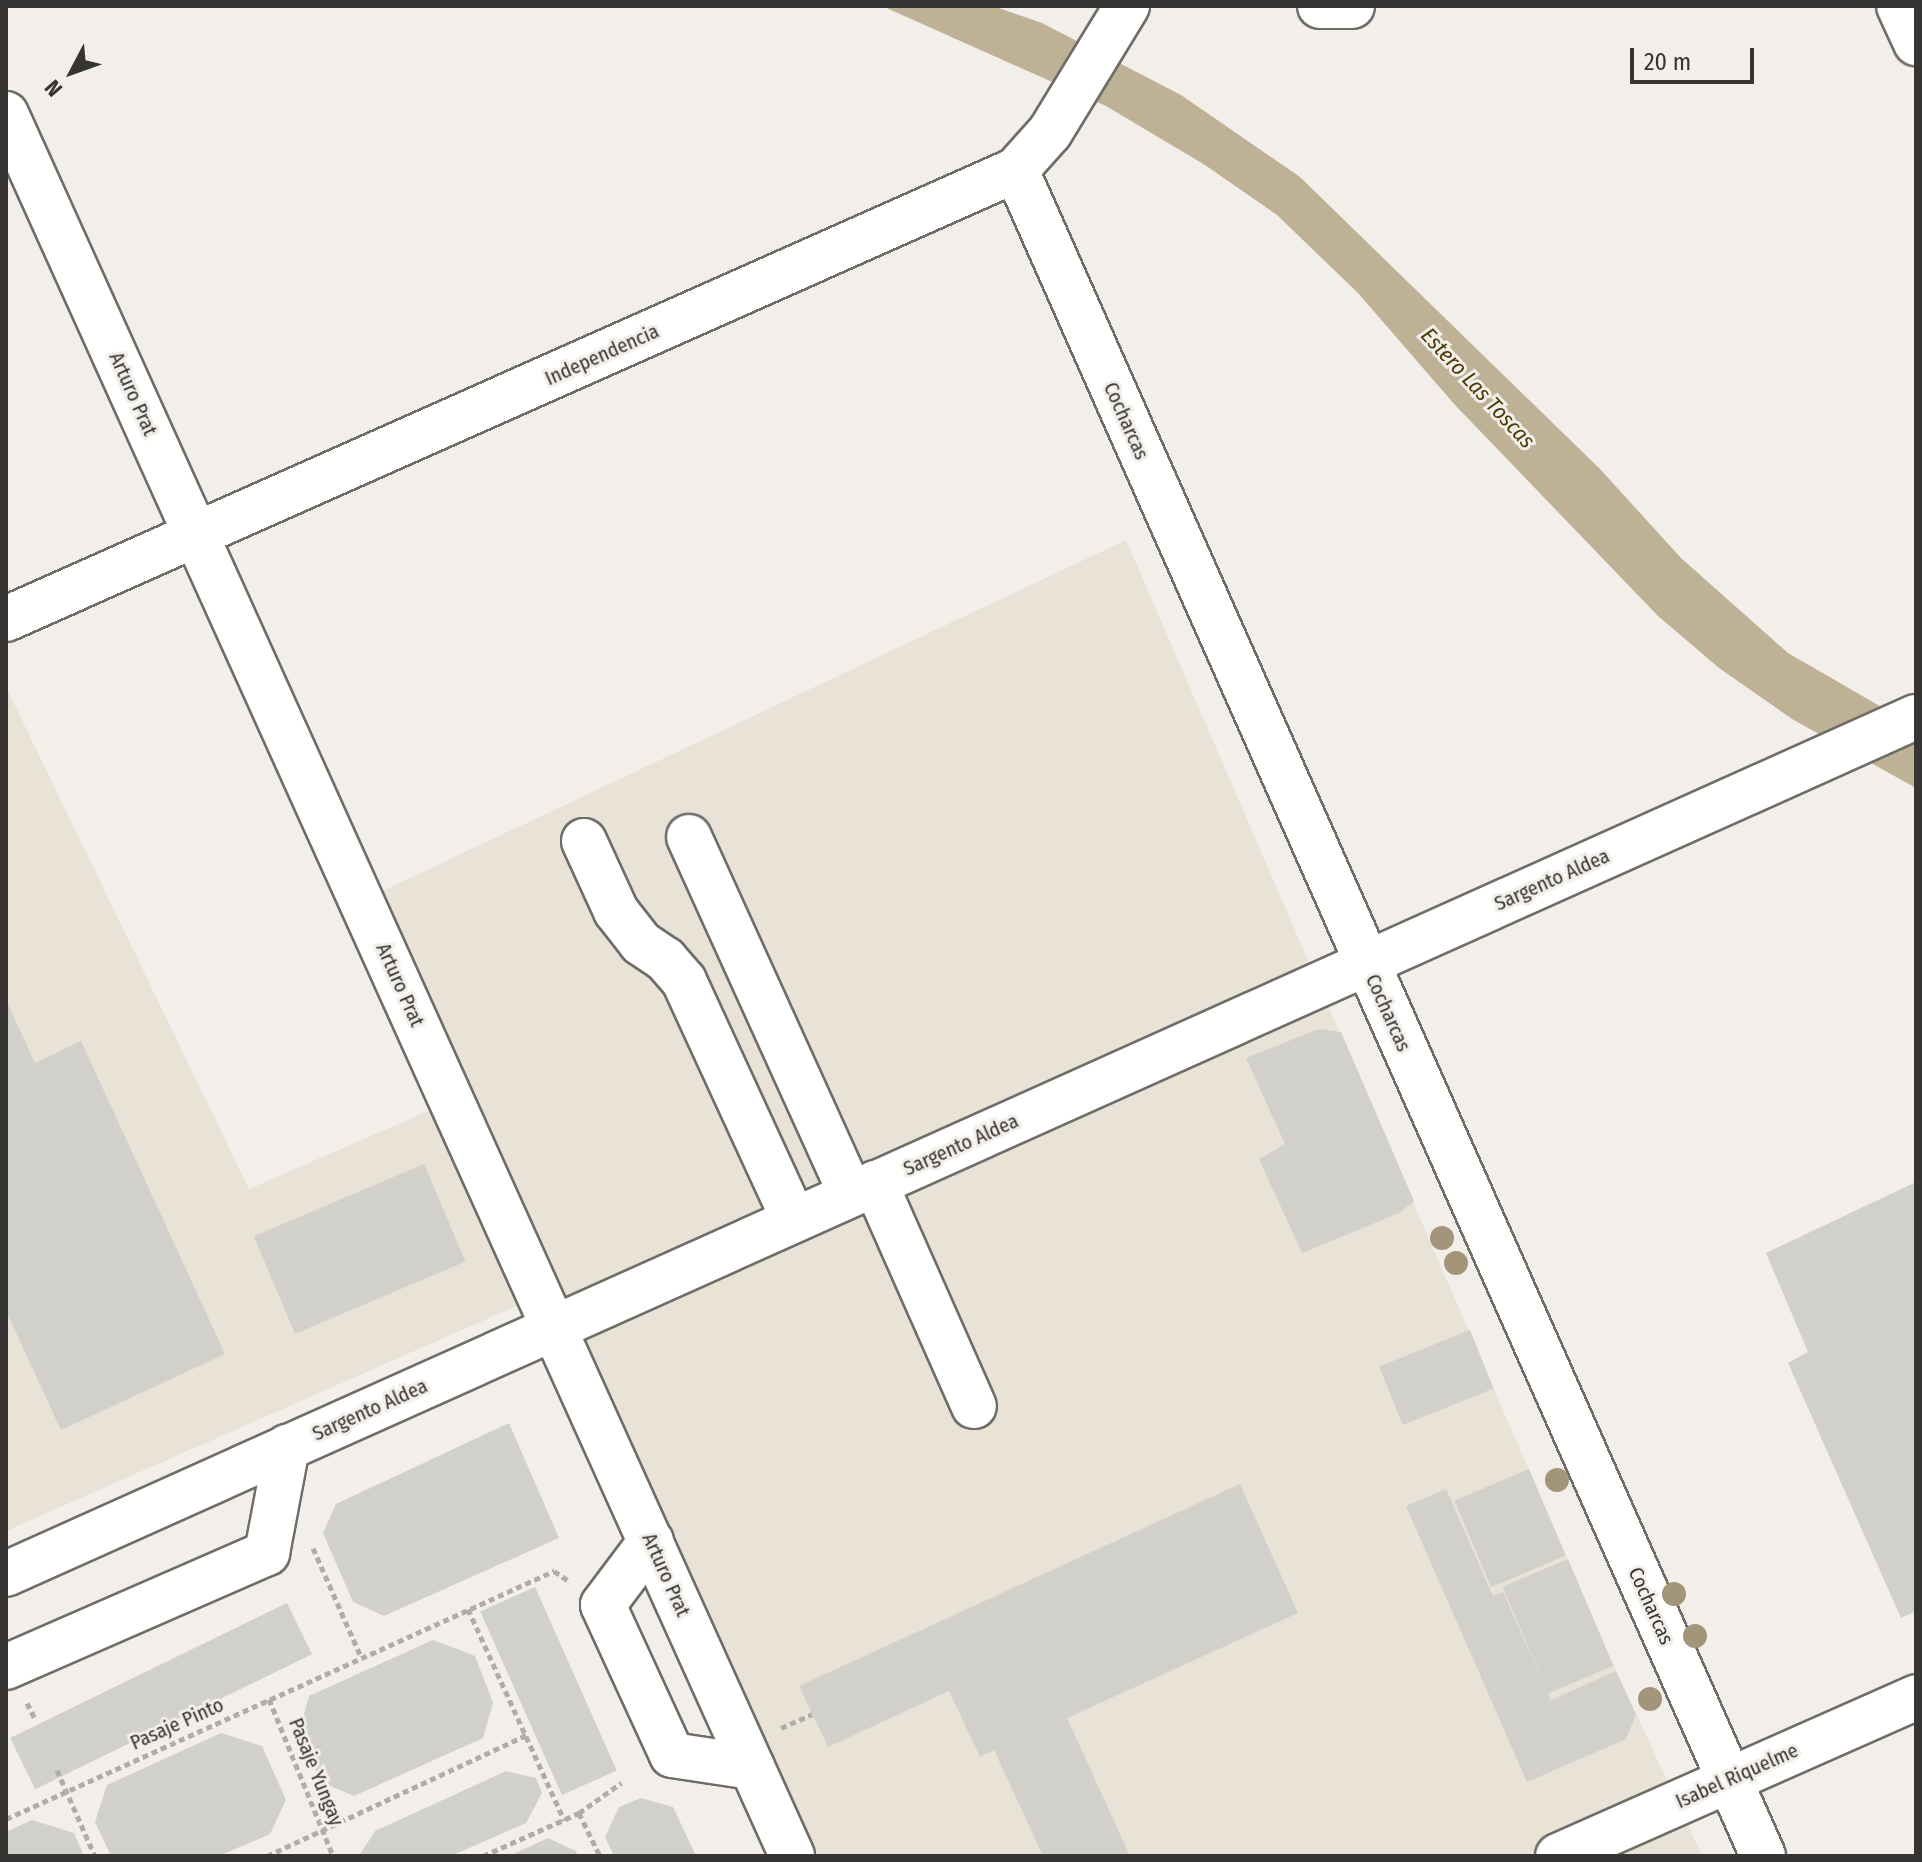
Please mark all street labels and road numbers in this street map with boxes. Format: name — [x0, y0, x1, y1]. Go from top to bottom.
street label: Independencia — [541, 319, 663, 391]
street label: Arturo Prat — [104, 349, 162, 439]
street label: Cocharcas — [1098, 379, 1154, 463]
street label: Sargento Aldea — [1491, 844, 1613, 916]
street label: Arturo Prat — [371, 940, 429, 1030]
street label: Cocharcas — [1360, 971, 1416, 1055]
street label: Sargento Aldea — [900, 1109, 1022, 1181]
street label: Sargento Aldea — [309, 1374, 431, 1446]
street label: Arturo Prat — [637, 1530, 695, 1620]
street label: Cocharcas — [1623, 1564, 1679, 1648]
street label: Pasaje Pinto — [127, 1693, 227, 1755]
street label: Pasaje Yungay — [283, 1715, 349, 1829]
street label: Isabel Riquelme — [1672, 1738, 1802, 1814]

